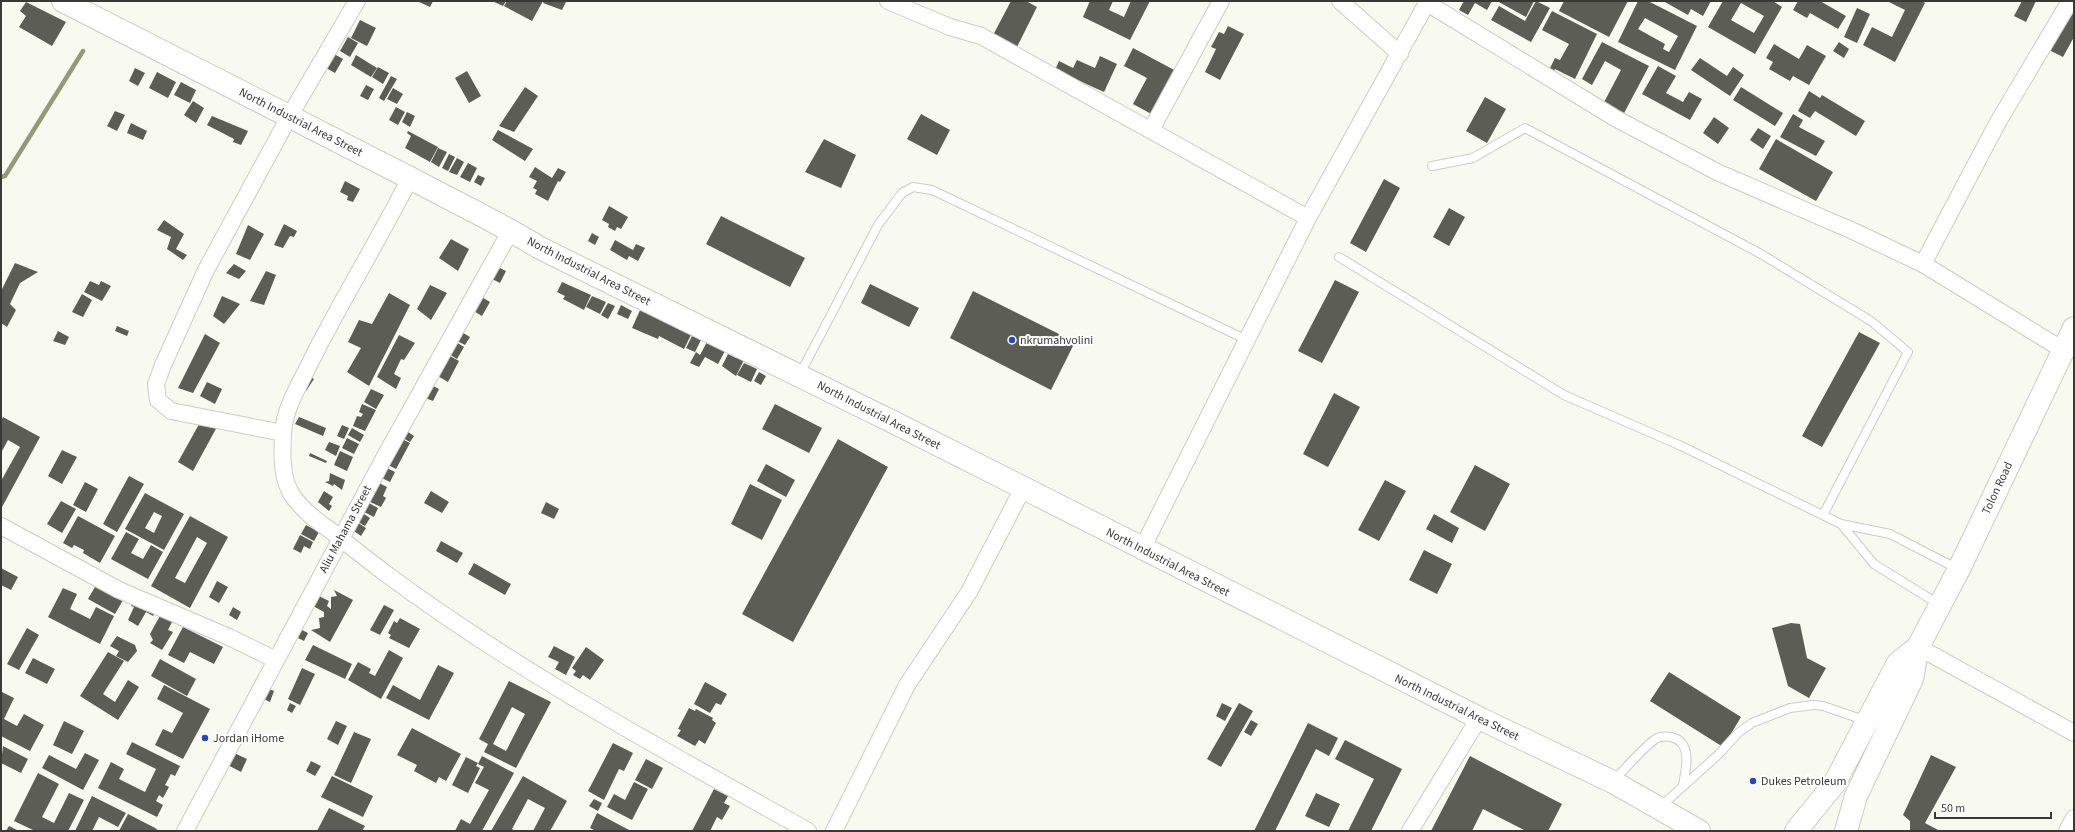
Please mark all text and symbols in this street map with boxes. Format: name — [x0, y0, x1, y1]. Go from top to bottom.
street label: North Industrial Area Street — [236, 84, 366, 161]
street label: North Industrial Area Street — [524, 233, 654, 310]
place label: nkrumahvolini — [1020, 332, 1093, 349]
marker: nkrumahvolini — [1007, 335, 1017, 345]
street label: North Industrial Area Street — [814, 377, 944, 454]
street label: Tolon Road — [1978, 459, 2017, 517]
street label: Aliu Mahama Street — [315, 482, 376, 576]
street label: North Industrial Area Street — [1103, 524, 1233, 601]
street label: North Industrial Area Street — [1392, 670, 1522, 745]
place label: Jordan iHome — [213, 730, 284, 747]
marker: Jordan iHome — [200, 733, 210, 743]
place label: Dukes Petroleum — [1761, 773, 1846, 790]
marker: Dukes Petroleum — [1748, 776, 1758, 786]
scale bar — [1935, 794, 2051, 820]
text: 50 m — [1941, 800, 1965, 817]

